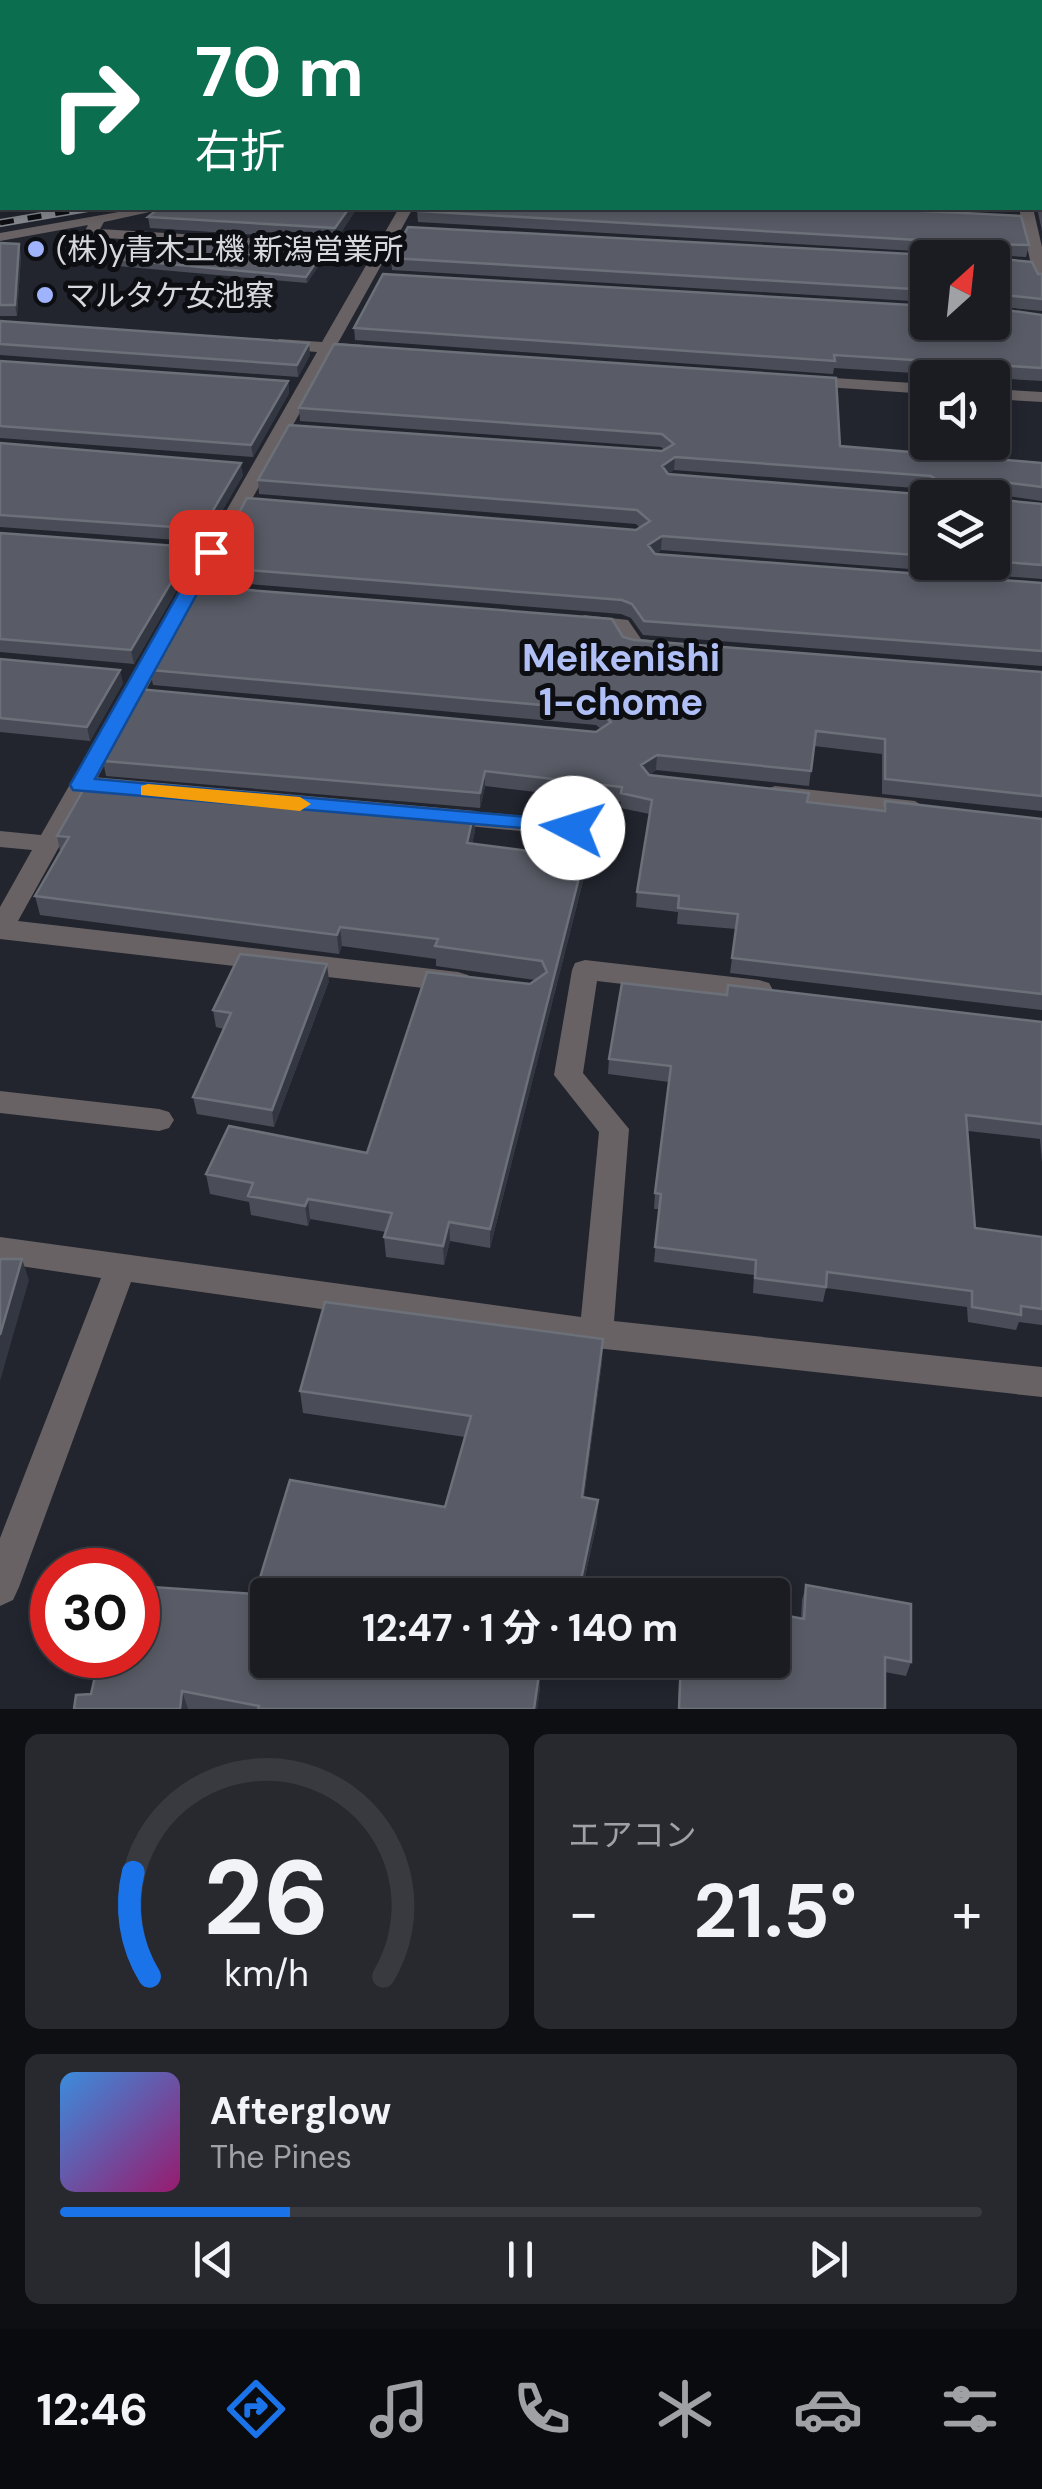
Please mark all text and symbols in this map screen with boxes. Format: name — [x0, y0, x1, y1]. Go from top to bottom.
text: 70 m — [195, 27, 364, 118]
icon: right — [30, 40, 160, 170]
text: 右折 — [195, 122, 285, 181]
place label: (株)y青木工機 新潟営業所 — [56, 230, 403, 269]
marker: (株)y青木工機 新潟営業所 — [25, 238, 47, 260]
north arrow — [910, 240, 1010, 340]
map controls — [910, 240, 1010, 580]
place label: マルタケ女池寮 — [65, 276, 275, 315]
marker: マルタケ女池寮 — [34, 284, 56, 306]
button: sound — [910, 360, 1010, 460]
button: layers — [910, 480, 1010, 580]
pin — [169, 510, 254, 595]
icon: arrive — [184, 525, 239, 580]
district label: Meikenishi 1-chome — [522, 633, 720, 727]
position arrow — [521, 776, 625, 880]
speed limit sign: 30 — [30, 1548, 160, 1678]
text: 12:47 · 1 分 · 140 m — [362, 1603, 678, 1653]
text: エアコン — [569, 1814, 697, 1856]
text: 26 — [204, 1831, 330, 1966]
text: 21.5° — [694, 1863, 857, 1960]
text: − — [569, 1877, 599, 1949]
text: + — [952, 1877, 982, 1949]
text: km/h — [225, 1951, 309, 1997]
text: Afterglow — [210, 2086, 391, 2136]
text: The Pines — [210, 2136, 352, 2178]
icon: previous — [186, 2232, 241, 2287]
icon: pause — [493, 2232, 548, 2287]
icon: next — [801, 2232, 856, 2287]
icon: directions — [221, 2374, 291, 2444]
icon: music — [364, 2374, 434, 2444]
icon: phone — [507, 2374, 577, 2444]
icon: climate — [650, 2374, 720, 2444]
icon: car — [793, 2374, 863, 2444]
icon: filters — [935, 2374, 1005, 2444]
text: 12:46 — [36, 2380, 148, 2439]

